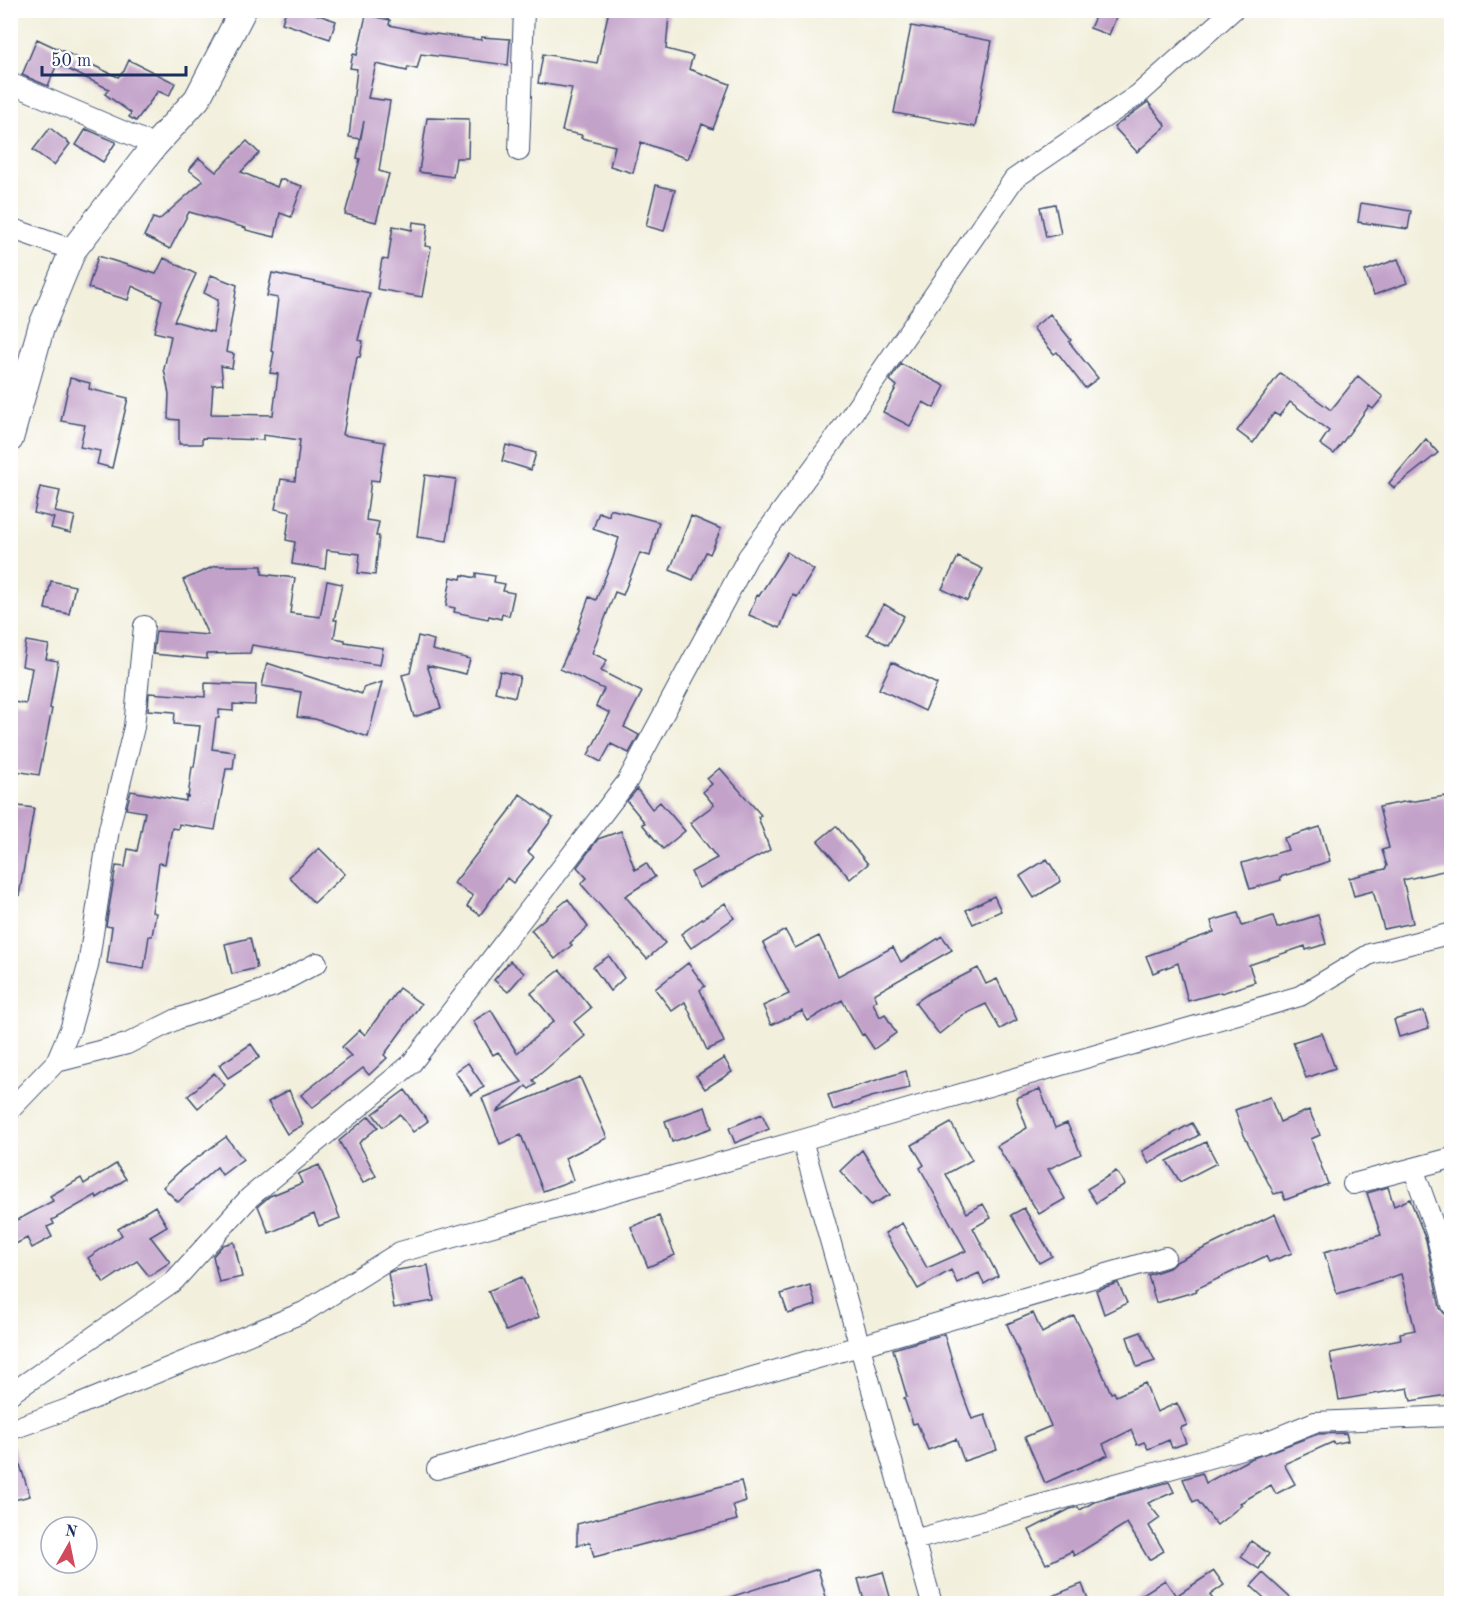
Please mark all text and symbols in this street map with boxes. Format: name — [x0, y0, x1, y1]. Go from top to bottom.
scale bar — [42, 39, 186, 77]
text: 50 m — [51, 52, 91, 70]
north arrow — [39, 1515, 99, 1575]
text: N — [64, 1523, 79, 1541]

